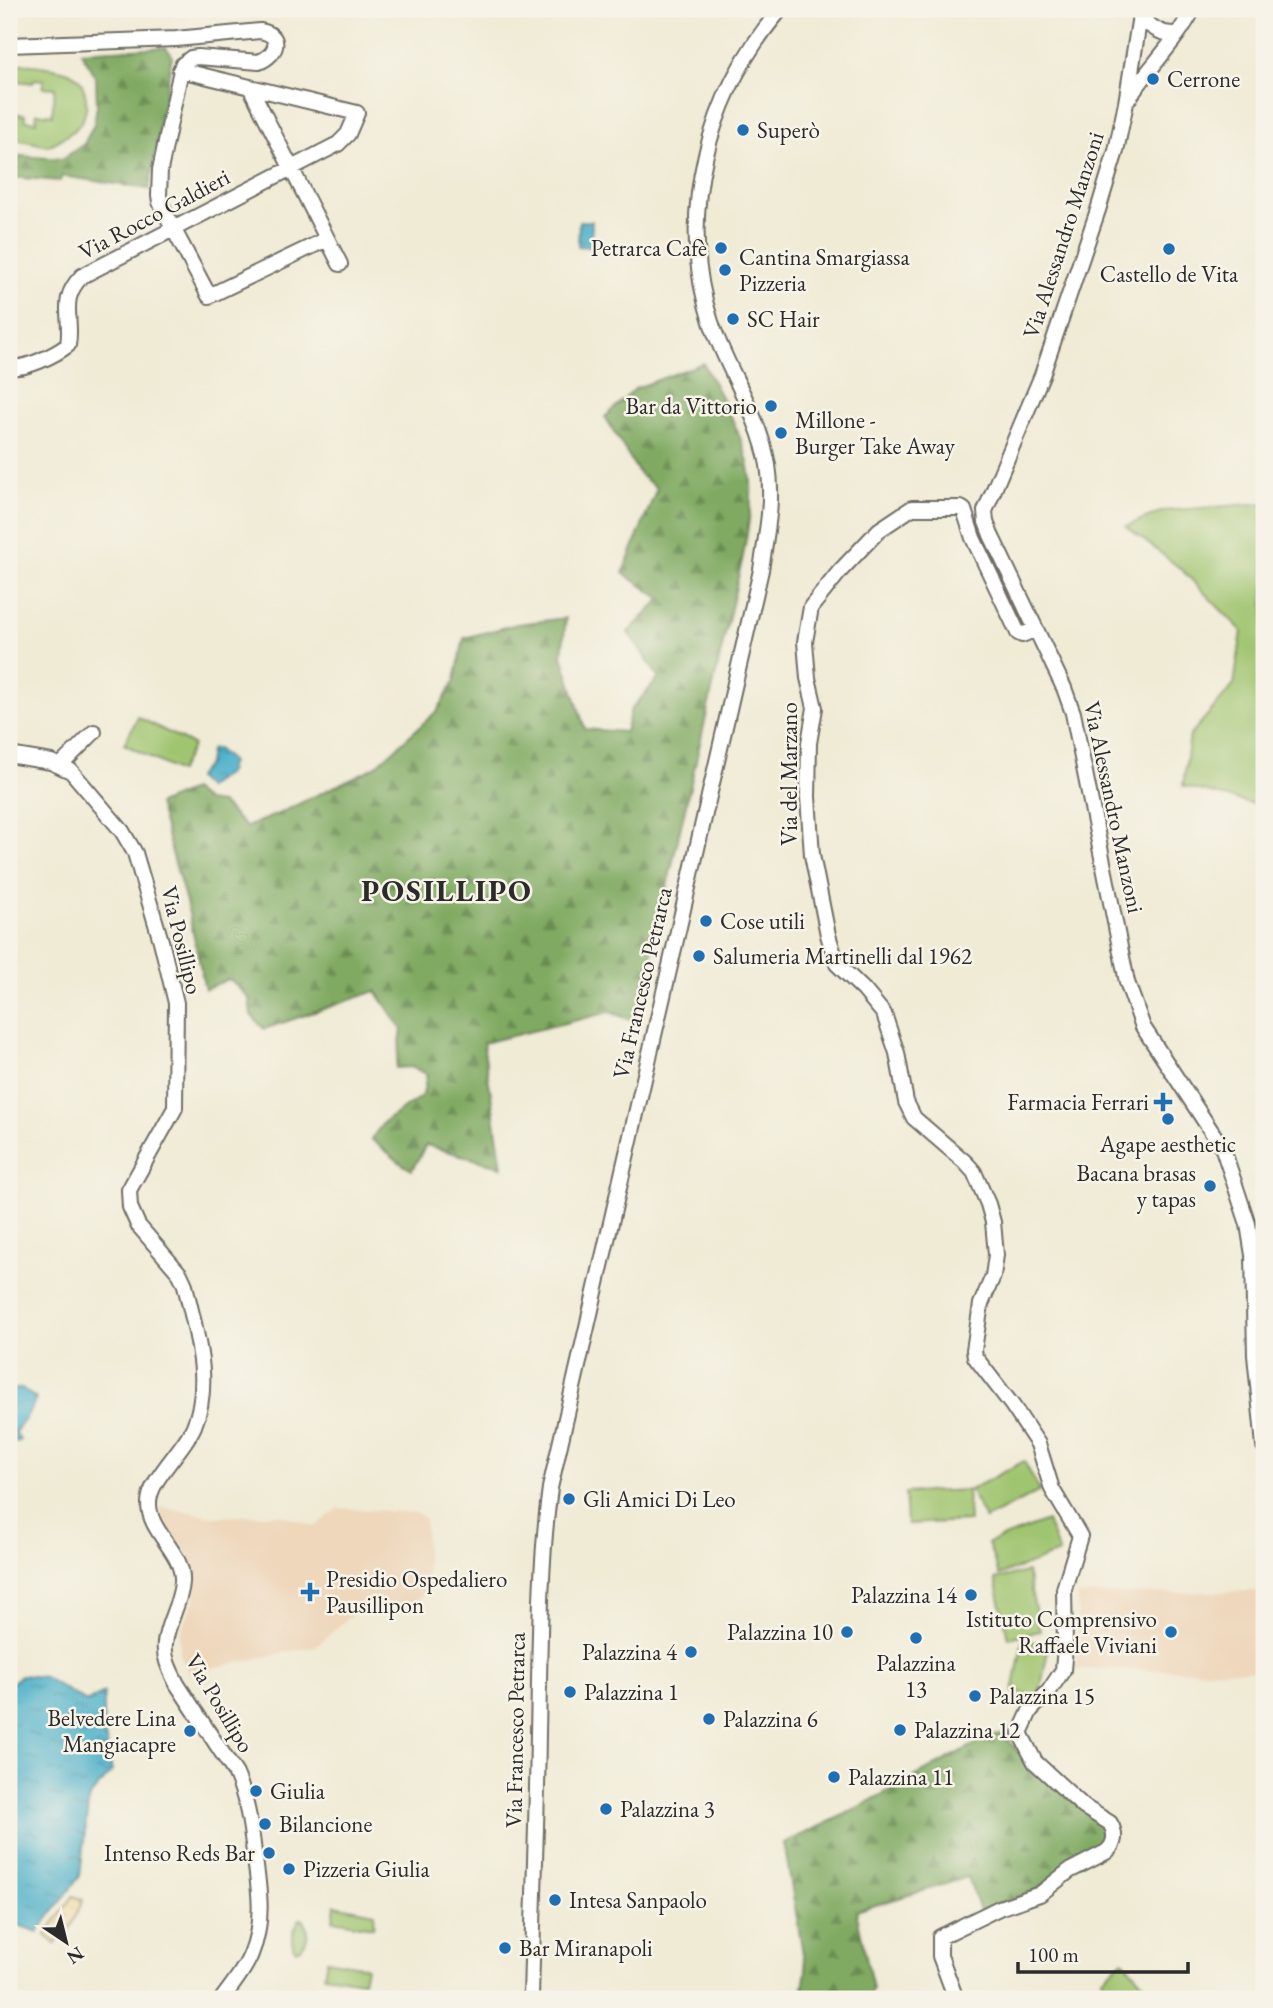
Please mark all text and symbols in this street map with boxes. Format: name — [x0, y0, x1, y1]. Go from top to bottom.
place label: Cerrone — [1167, 64, 1240, 94]
marker: Cerrone — [1145, 71, 1161, 87]
place label: Superò — [757, 115, 820, 145]
marker: Superò — [735, 122, 751, 138]
street label: Via Alessandro Manzoni — [1015, 127, 1111, 342]
street label: Via Rocco Galdieri — [73, 161, 235, 266]
place label: Petrarca Cafè — [591, 233, 707, 263]
marker: Petrarca Cafè — [713, 240, 729, 256]
marker: Castello de Vita — [1161, 241, 1177, 257]
place label: Cantina Smargiassa Pizzeria — [739, 242, 911, 298]
place label: Castello de Vita — [1100, 259, 1239, 289]
marker: Cantina Smargiassa Pizzeria — [717, 262, 733, 278]
place label: SC Hair — [747, 304, 820, 334]
marker: SC Hair — [725, 311, 741, 327]
place label: Bar da Vittorio — [625, 391, 757, 421]
marker: Bar da Vittorio — [763, 398, 779, 414]
place label: Millone - Burger Take Away — [795, 405, 956, 461]
marker: Millone - Burger Take Away — [773, 425, 789, 441]
street label: Via Alessandro Manzoni — [1077, 698, 1151, 916]
street label: Via del Marzano — [774, 702, 804, 846]
district label: POSILLIPO — [361, 871, 533, 910]
street label: Via Posillipo — [154, 883, 210, 997]
street label: Via Francesco Petrarca — [605, 883, 679, 1082]
place label: Cose utili — [720, 906, 805, 936]
marker: Cose utili — [698, 913, 714, 929]
place label: Salumeria Martinelli dal 1962 — [713, 941, 972, 971]
marker: Salumeria Martinelli dal 1962 — [691, 948, 707, 964]
place label: Farmacia Ferrari — [1007, 1087, 1149, 1117]
marker: Farmacia Ferrari — [1155, 1094, 1171, 1110]
marker: Agape aesthetic — [1160, 1111, 1176, 1127]
place label: Agape aesthetic — [1099, 1129, 1236, 1159]
place label: Bacana brasas y tapas — [1076, 1158, 1196, 1214]
marker: Bacana brasas y tapas — [1202, 1178, 1218, 1194]
place label: Gli Amici Di Leo — [583, 1484, 736, 1514]
marker: Gli Amici Di Leo — [561, 1491, 577, 1507]
place label: Presidio Ospedaliero Pausillipon — [326, 1564, 507, 1620]
place label: Palazzina 14 — [851, 1580, 958, 1610]
marker: Presidio Ospedaliero Pausillipon — [300, 1582, 320, 1602]
marker: Palazzina 14 — [963, 1587, 979, 1603]
place label: Istituto Comprensivo Raffaele Viviani — [966, 1604, 1157, 1660]
place label: Palazzina 10 — [727, 1617, 833, 1647]
marker: Palazzina 10 — [839, 1624, 855, 1640]
marker: Istituto Comprensivo Raffaele Viviani — [1163, 1624, 1179, 1640]
marker: Palazzina 13 — [908, 1630, 924, 1646]
street label: Via Francesco Petrarca — [498, 1631, 532, 1828]
place label: Palazzina 4 — [582, 1637, 678, 1667]
marker: Palazzina 4 — [683, 1644, 699, 1660]
street label: Via Posillipo — [179, 1648, 261, 1758]
place label: Palazzina 13 — [876, 1648, 956, 1704]
place label: Palazzina 1 — [584, 1677, 679, 1707]
place label: Palazzina 15 — [989, 1681, 1095, 1711]
marker: Palazzina 1 — [562, 1684, 578, 1700]
marker: Palazzina 15 — [967, 1688, 983, 1704]
place label: Belvedere Lina Mangiacapre — [48, 1703, 177, 1759]
place label: Palazzina 6 — [723, 1704, 818, 1734]
marker: Palazzina 6 — [701, 1711, 717, 1727]
place label: Palazzina 12 — [914, 1715, 1020, 1745]
marker: Palazzina 12 — [892, 1722, 908, 1738]
marker: Belvedere Lina Mangiacapre — [182, 1723, 198, 1739]
place label: Palazzina 11 — [848, 1762, 954, 1792]
marker: Palazzina 11 — [826, 1769, 842, 1785]
place label: Giulia — [270, 1776, 326, 1806]
marker: Giulia — [248, 1783, 264, 1799]
place label: Palazzina 3 — [620, 1794, 715, 1824]
marker: Palazzina 3 — [598, 1801, 614, 1817]
place label: Bilancione — [279, 1809, 373, 1839]
marker: Bilancione — [257, 1816, 273, 1832]
place label: Intenso Reds Bar — [104, 1838, 255, 1868]
marker: Intenso Reds Bar — [261, 1845, 277, 1861]
place label: Pizzeria Giulia — [303, 1854, 430, 1884]
marker: Pizzeria Giulia — [281, 1861, 297, 1877]
place label: Intesa Sanpaolo — [569, 1885, 707, 1915]
marker: Intesa Sanpaolo — [547, 1892, 563, 1908]
north arrow — [32, 1906, 102, 1976]
scale bar — [1018, 1931, 1187, 1975]
place label: Bar Miranapoli — [519, 1933, 653, 1963]
marker: Bar Miranapoli — [497, 1940, 513, 1956]
text: N — [61, 1941, 89, 1971]
text: 100 m — [1028, 1941, 1079, 1968]

